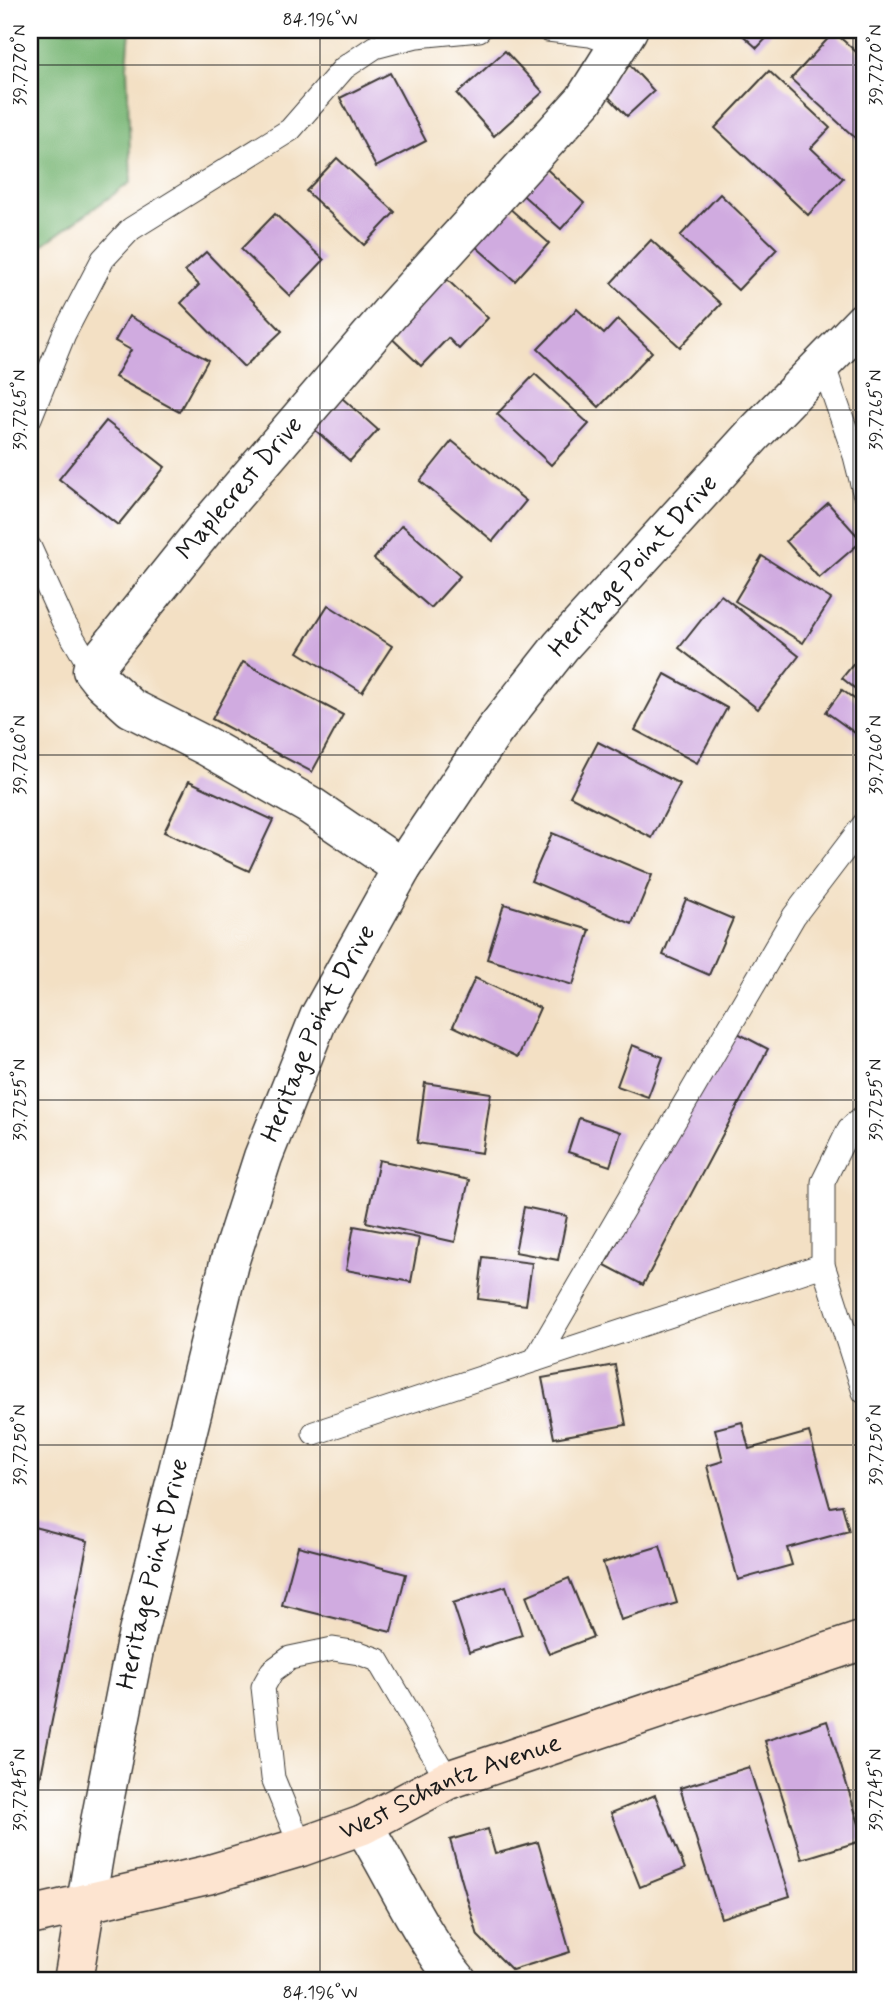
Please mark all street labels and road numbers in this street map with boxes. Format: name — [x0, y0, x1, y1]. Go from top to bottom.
street label: Maplecrest Drive — [169, 409, 311, 568]
street label: Heritage Point Drive — [541, 467, 726, 665]
street label: Heritage Point Drive — [254, 919, 384, 1147]
street label: Heritage Point Drive — [110, 1455, 197, 1692]
street label: West Schantz Avenue — [335, 1726, 566, 1849]

